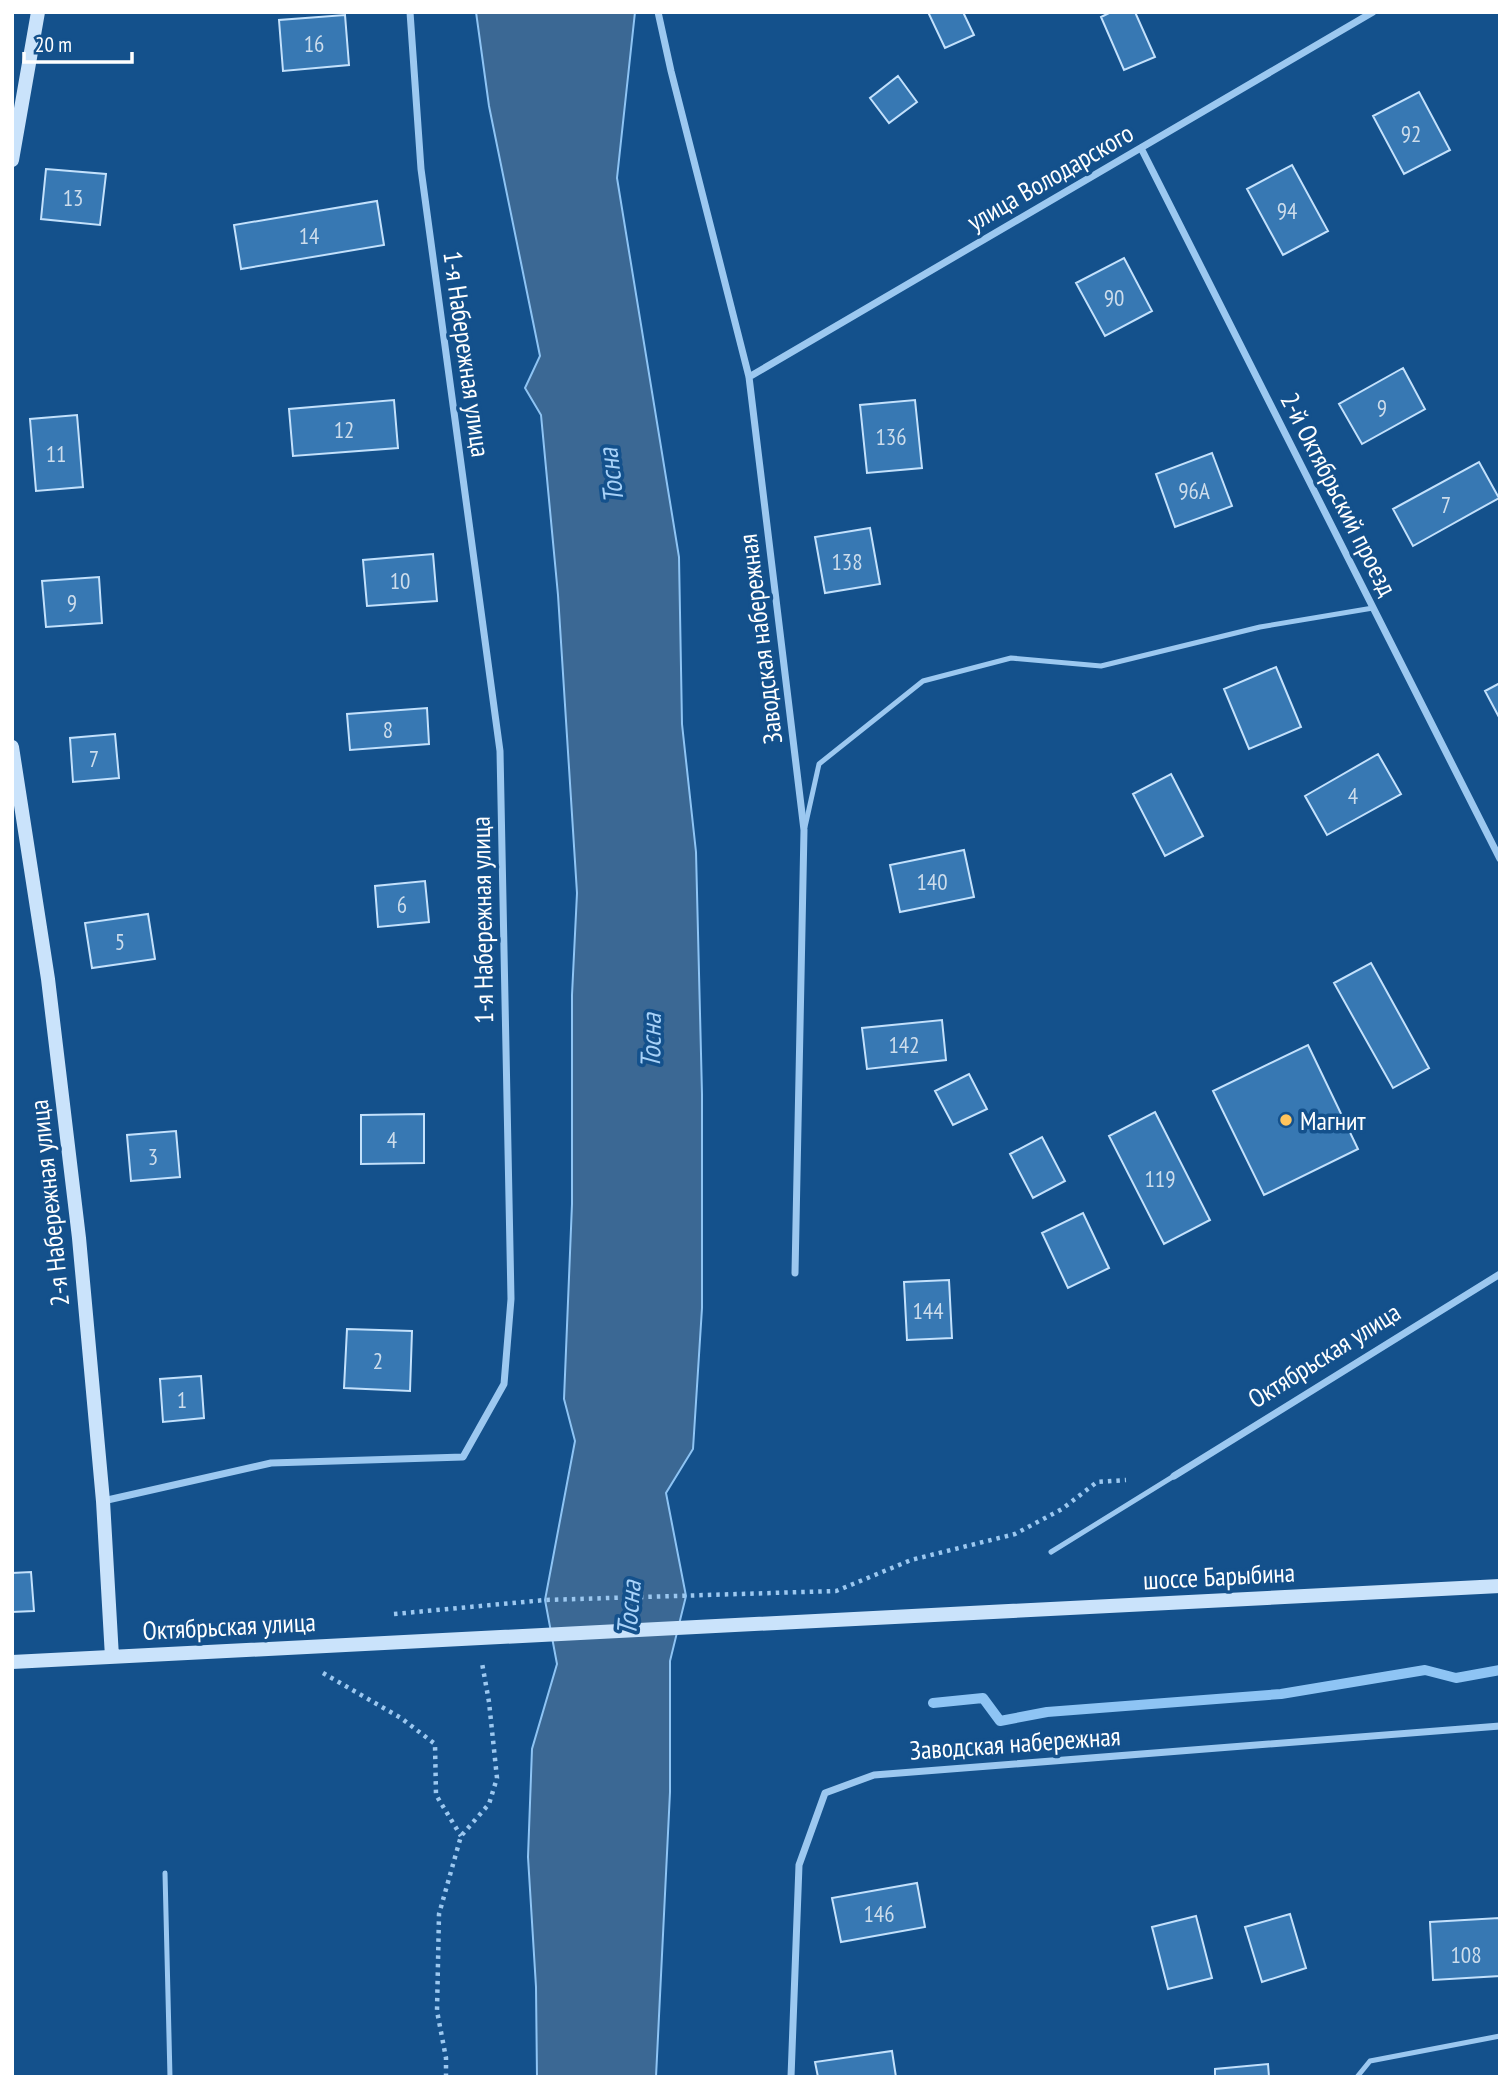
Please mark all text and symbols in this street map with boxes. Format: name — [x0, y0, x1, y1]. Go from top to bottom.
scale bar — [24, 21, 133, 65]
house number: 16 — [304, 29, 324, 58]
text: 20 m — [35, 31, 72, 58]
street label: улица Володарского — [961, 116, 1139, 238]
house number: 92 — [1401, 119, 1421, 148]
house number: 13 — [63, 183, 83, 212]
house number: 94 — [1277, 196, 1297, 225]
house number: 14 — [299, 221, 319, 250]
street label: 1-я Набережная улица — [436, 249, 498, 459]
house number: 90 — [1104, 283, 1124, 312]
street label: 2-й Октябрьский проезд — [1274, 387, 1404, 601]
house number: 9 — [1377, 393, 1387, 422]
house number: 12 — [334, 415, 354, 444]
house number: 136 — [875, 422, 907, 451]
house number: 11 — [46, 439, 66, 468]
water label: Тосна — [588, 445, 632, 506]
house number: 96А — [1178, 476, 1210, 505]
house number: 7 — [1441, 490, 1451, 519]
street label: Заводская набережная — [731, 532, 789, 746]
house number: 138 — [831, 547, 863, 576]
house number: 10 — [390, 566, 410, 595]
house number: 9 — [67, 588, 77, 617]
house number: 8 — [383, 715, 393, 744]
house number: 7 — [89, 744, 99, 773]
house number: 4 — [1348, 781, 1358, 810]
street label: 1-я Набережная улица — [464, 816, 500, 1024]
house number: 140 — [916, 867, 948, 896]
house number: 6 — [397, 890, 407, 919]
house number: 5 — [115, 927, 125, 956]
water label: Тосна — [631, 1011, 669, 1069]
house number: 142 — [888, 1030, 920, 1059]
street label: 2-я Набережная улица — [22, 1098, 76, 1308]
place label: Магнит — [1300, 1104, 1366, 1137]
marker: Магнит — [1278, 1112, 1294, 1128]
house number: 4 — [387, 1125, 397, 1154]
house number: 3 — [148, 1142, 158, 1171]
house number: 119 — [1144, 1164, 1176, 1193]
street label: Октябрьская улица — [1242, 1295, 1406, 1415]
house number: 144 — [912, 1296, 944, 1325]
house number: 2 — [373, 1346, 383, 1375]
house number: 1 — [177, 1385, 187, 1414]
street label: шоссе Барыбина — [1142, 1556, 1296, 1596]
water label: Тосна — [607, 1577, 649, 1637]
street label: Октябрьская улица — [142, 1605, 316, 1647]
street label: Заводская набережная — [908, 1719, 1122, 1767]
house number: 146 — [863, 1899, 895, 1928]
house number: 108 — [1450, 1940, 1482, 1969]

